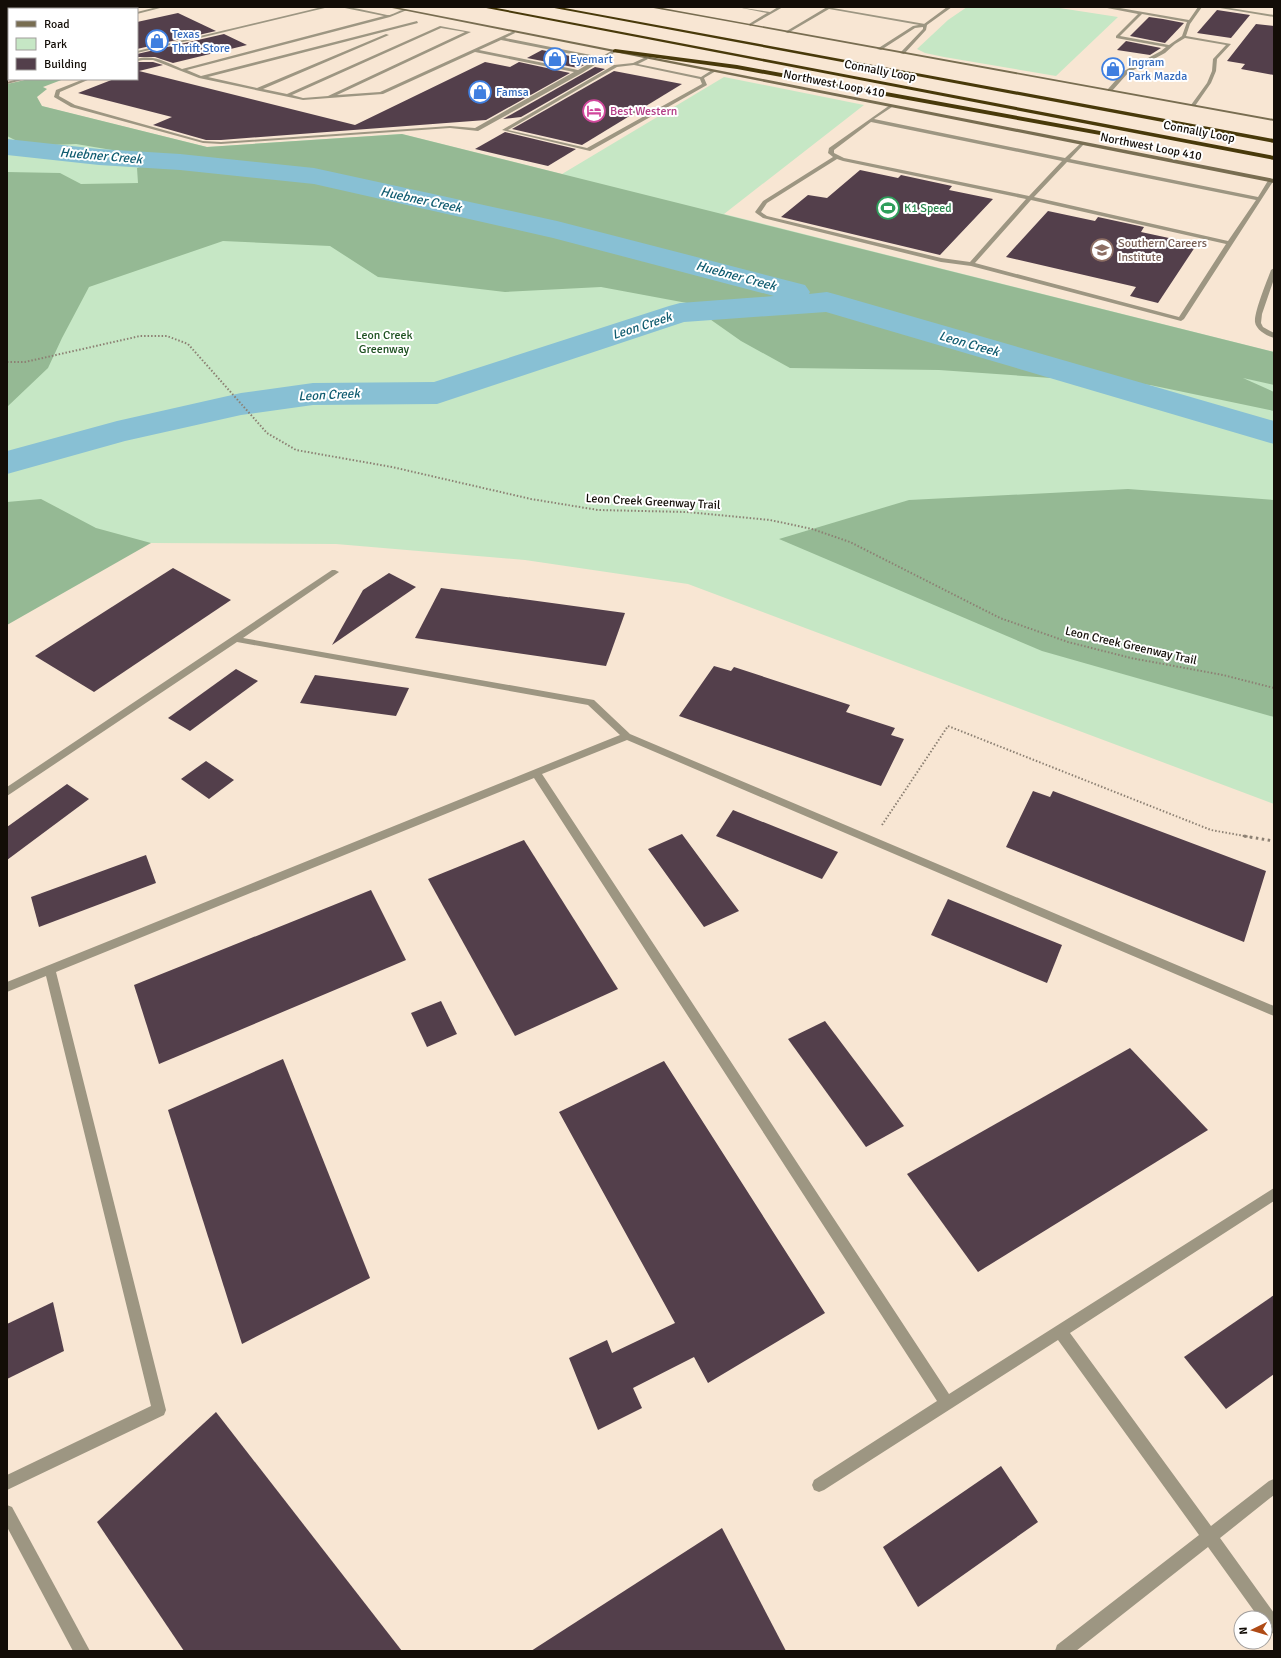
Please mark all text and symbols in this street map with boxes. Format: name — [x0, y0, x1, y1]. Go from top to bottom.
legend — [8, 8, 138, 80]
text: Road — [44, 17, 70, 32]
place label: Texas Thrift Store — [172, 27, 230, 56]
shop icon: Texas Thrift Store — [144, 28, 170, 54]
text: Park — [44, 37, 67, 52]
shop icon: Eyemart — [542, 46, 568, 72]
place label: Eyemart — [570, 52, 613, 67]
place label: Ingram Park Mazda — [1128, 55, 1187, 84]
shop icon: Ingram Park Mazda — [1100, 56, 1126, 82]
text: Building — [44, 57, 87, 72]
street label: Connally Loop — [843, 57, 917, 85]
street label: Northwest Loop 410 — [782, 67, 886, 101]
shop icon: Famsa — [467, 79, 493, 105]
place label: Famsa — [496, 85, 529, 100]
hotel icon: Best Western — [581, 98, 607, 124]
place label: Best Western — [610, 104, 677, 119]
street label: Connally Loop — [1162, 118, 1236, 146]
street label: Northwest Loop 410 — [1099, 130, 1203, 164]
water label: Huebner Creek — [59, 144, 144, 168]
water label: Huebner Creek — [379, 184, 464, 217]
sports icon: K1 Speed — [875, 195, 901, 221]
place label: K1 Speed — [904, 201, 952, 216]
place label: Southern Careers Institute — [1118, 236, 1207, 265]
school or university icon: Southern Careers Institute — [1089, 237, 1115, 263]
water label: Huebner Creek — [694, 258, 779, 295]
water label: Leon Creek — [610, 308, 675, 343]
park label: Leon Creek Greenway — [356, 328, 412, 357]
water label: Leon Creek — [937, 328, 1002, 361]
water label: Leon Creek — [298, 385, 362, 405]
street label: Leon Creek Greenway Trail — [585, 491, 721, 513]
street label: Leon Creek Greenway Trail — [1064, 624, 1199, 669]
north arrow — [1233, 1610, 1273, 1650]
text: N — [1237, 1626, 1250, 1635]

